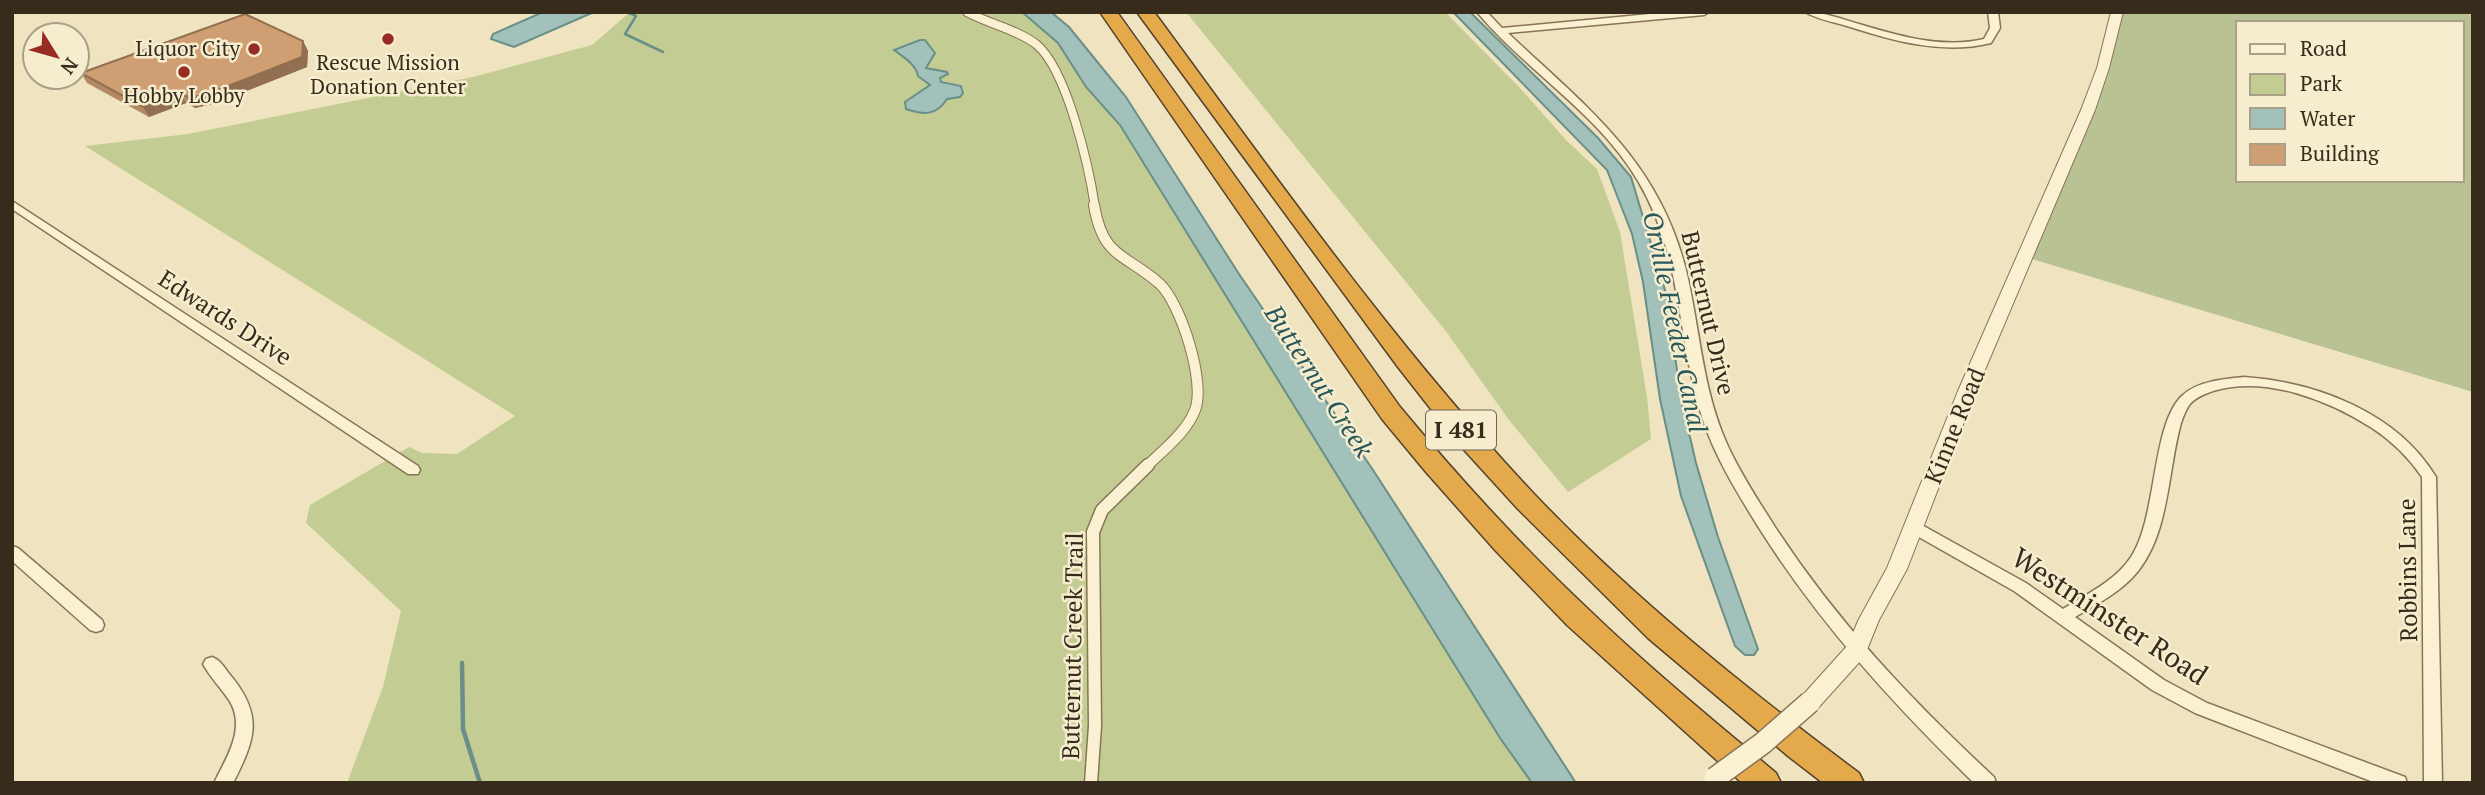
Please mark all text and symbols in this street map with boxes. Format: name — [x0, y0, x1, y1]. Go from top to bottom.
north arrow — [21, 21, 91, 91]
legend — [2236, 21, 2464, 182]
marker: Rescue Mission Donation Center — [380, 31, 396, 47]
place label: Liquor City — [136, 34, 240, 62]
text: Road — [2300, 34, 2347, 62]
marker: Liquor City — [246, 41, 262, 57]
place label: Rescue Mission Donation Center — [310, 48, 466, 100]
text: N — [55, 53, 84, 80]
marker: Hobby Lobby — [176, 64, 192, 80]
text: Park — [2300, 69, 2342, 97]
place label: Hobby Lobby — [123, 81, 245, 109]
text: Water — [2300, 104, 2355, 132]
text: Building — [2300, 139, 2380, 167]
water label: Orville Feeder Canal — [1636, 208, 1716, 437]
street label: Butternut Drive — [1675, 228, 1743, 398]
street label: Edwards Drive — [153, 262, 298, 372]
water label: Butternut Creek — [1257, 297, 1382, 464]
street label: Kinne Road — [1916, 363, 1992, 489]
road number: I 481 — [1426, 410, 1496, 450]
street label: Robbins Lane — [2390, 498, 2424, 642]
street label: Butternut Creek Trail — [1054, 532, 1090, 760]
street label: Westminster Road — [2005, 538, 2215, 693]

